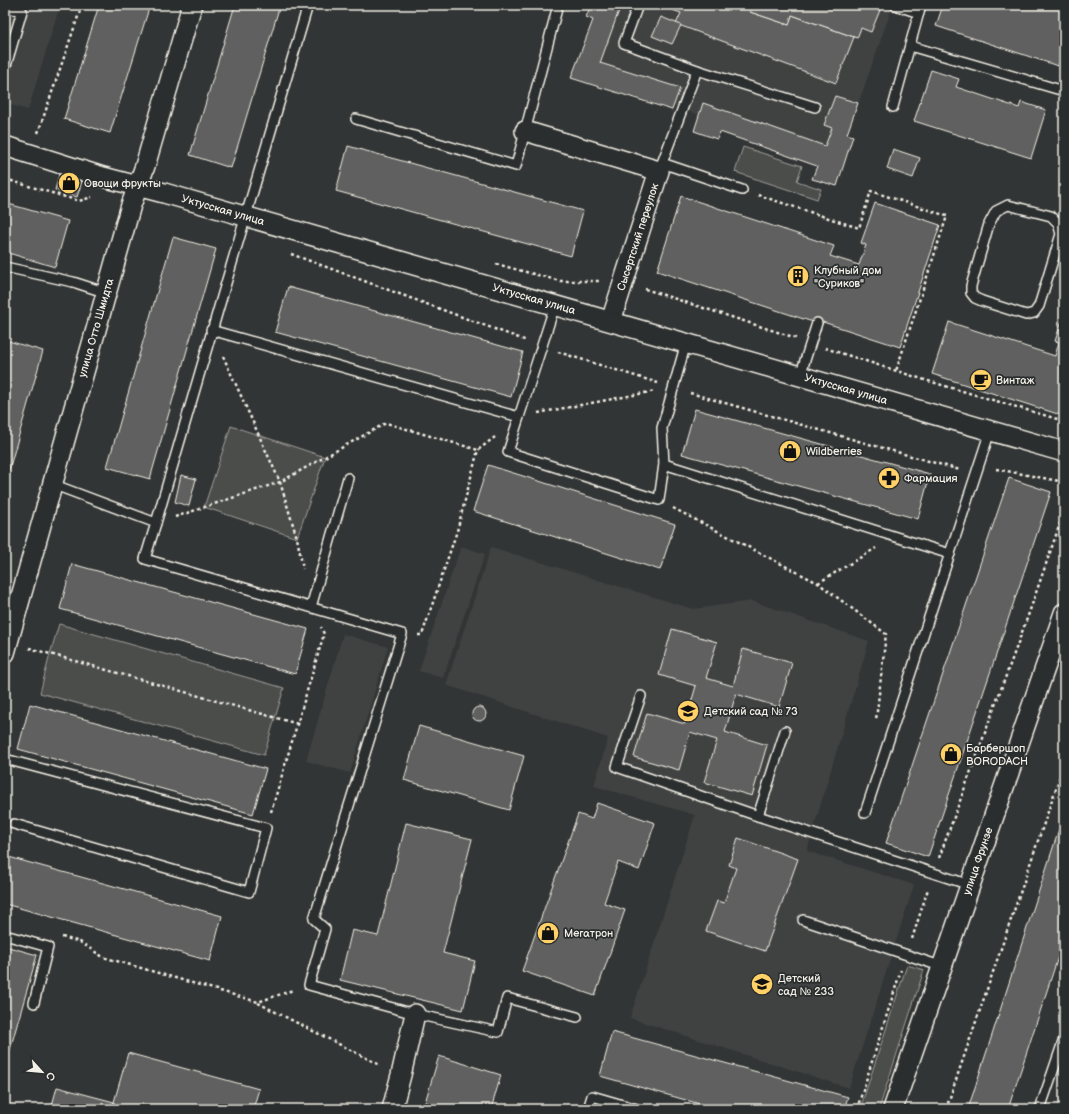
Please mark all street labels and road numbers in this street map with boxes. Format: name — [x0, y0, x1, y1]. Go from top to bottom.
street label: Сысертский переулок — [614, 182, 662, 292]
street label: Уктусская улица — [180, 192, 266, 228]
street label: улица Отто Шмидта — [76, 277, 116, 379]
street label: Уктусская улица — [491, 281, 577, 317]
street label: Уктусская улица — [803, 371, 889, 407]
street label: улица Фрунзе — [960, 825, 996, 897]

